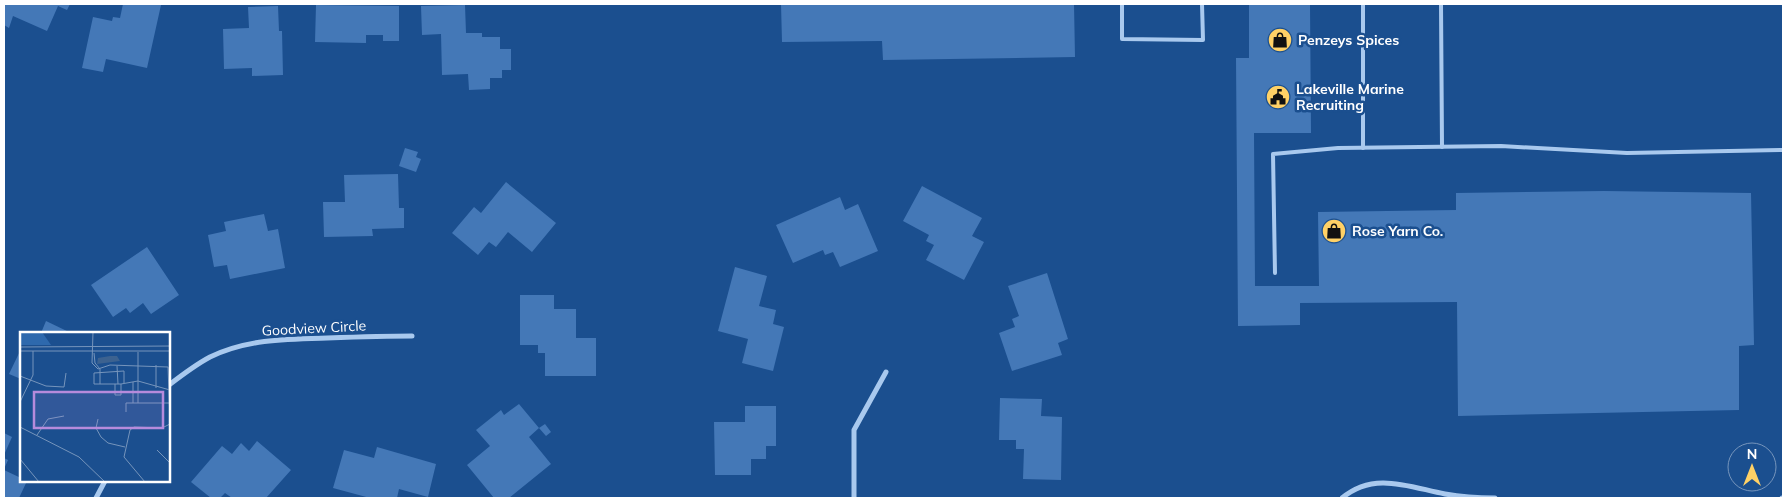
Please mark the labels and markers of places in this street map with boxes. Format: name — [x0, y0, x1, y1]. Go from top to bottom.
shop icon: Penzeys Spices — [1267, 27, 1293, 53]
place label: Penzeys Spices — [1298, 31, 1399, 49]
place label: Lakeville Marine Recruiting — [1296, 80, 1404, 114]
public building icon: Lakeville Marine Recruiting — [1265, 84, 1291, 110]
shop icon: Rose Yarn Co. — [1321, 218, 1347, 244]
place label: Rose Yarn Co. — [1352, 222, 1443, 240]

